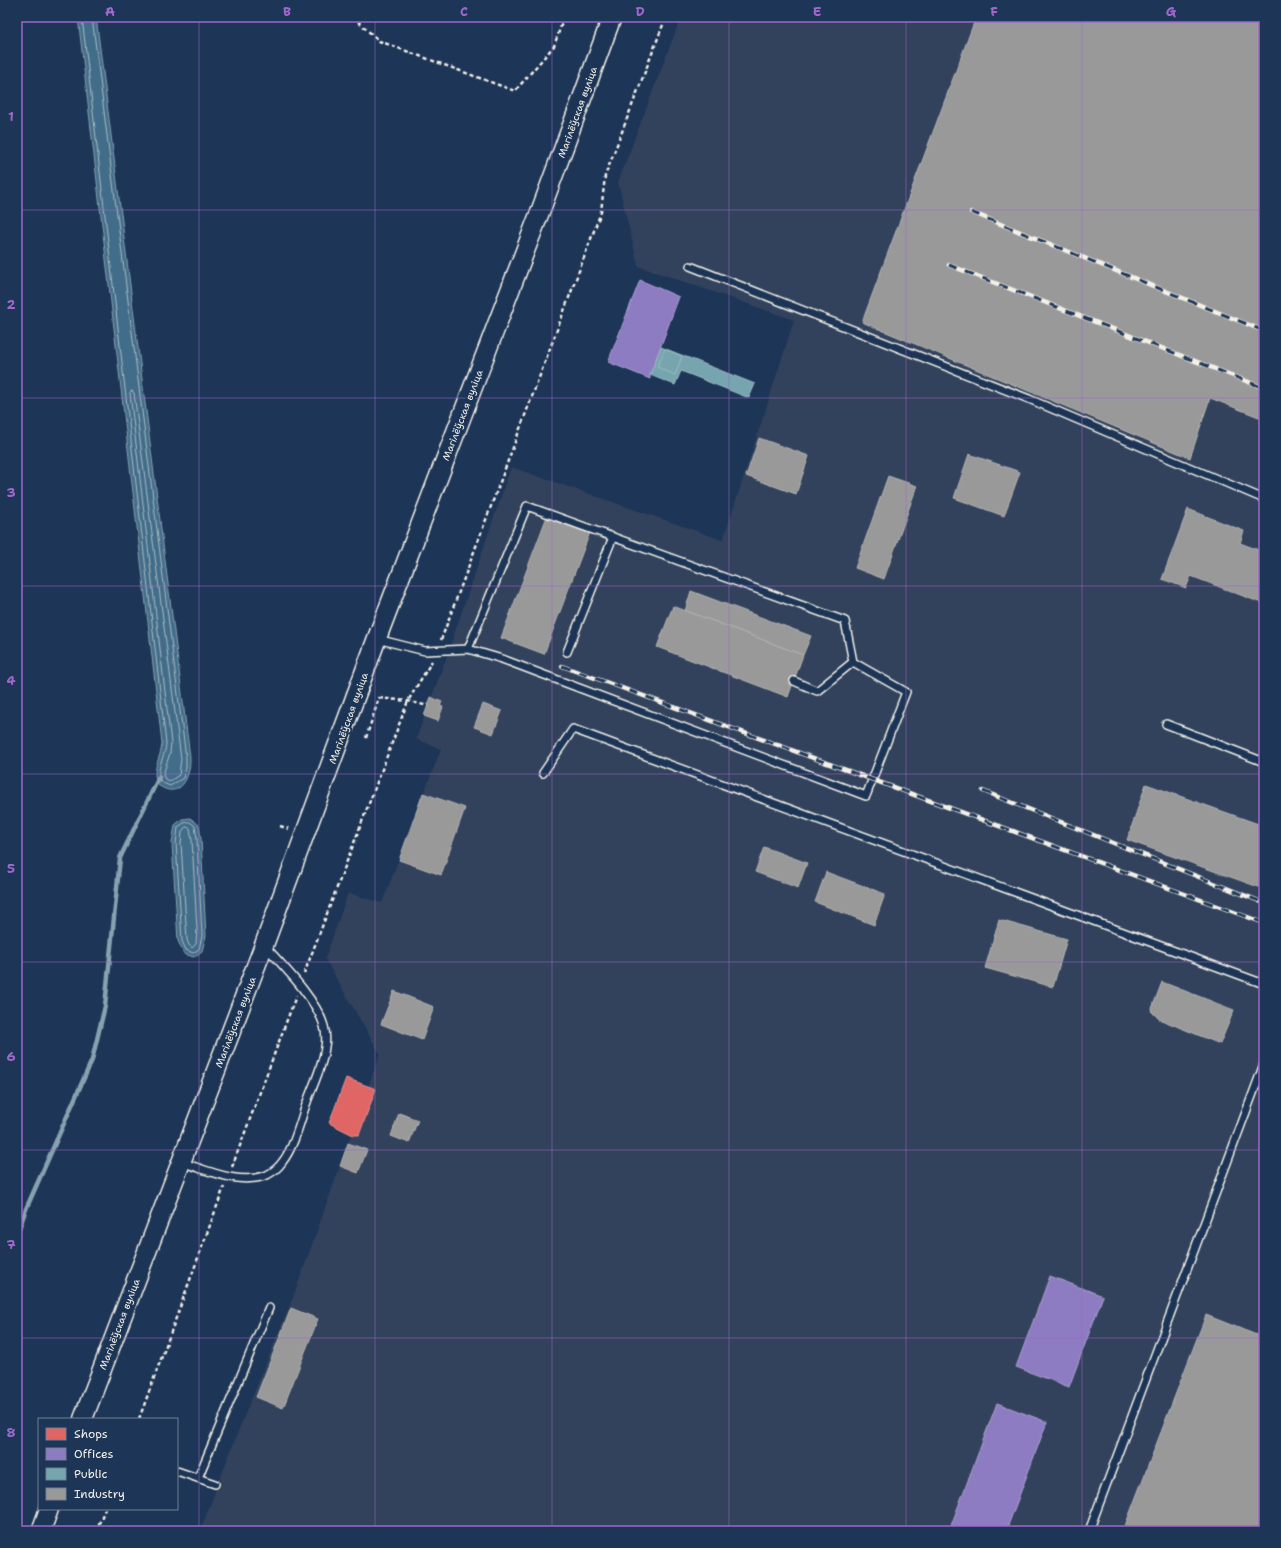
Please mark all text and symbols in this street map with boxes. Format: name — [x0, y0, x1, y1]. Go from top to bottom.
text: A — [105, 3, 115, 20]
text: B — [283, 3, 291, 20]
text: C — [460, 3, 468, 20]
text: D — [635, 3, 645, 20]
text: E — [813, 3, 822, 20]
text: F — [990, 3, 998, 20]
text: G — [1166, 3, 1177, 20]
street label: Магілёўская вуліца — [555, 64, 600, 160]
text: 1 — [8, 108, 14, 125]
text: 2 — [6, 296, 16, 313]
street label: Магілёўская вуліца — [439, 367, 486, 463]
text: 3 — [6, 484, 16, 501]
street label: Магілёўская вуліца — [326, 670, 371, 766]
text: 4 — [6, 672, 16, 689]
text: 5 — [7, 860, 15, 877]
street label: Магілёўская вуліца — [212, 974, 259, 1070]
text: 6 — [6, 1048, 16, 1065]
text: 7 — [6, 1236, 16, 1253]
street label: Магілёўская вуліца — [96, 1276, 143, 1372]
legend — [38, 1418, 178, 1510]
text: 8 — [6, 1424, 16, 1441]
text: Shops — [74, 1426, 108, 1442]
text: Offices — [74, 1446, 114, 1462]
text: Public — [74, 1466, 108, 1482]
text: Industry — [74, 1486, 125, 1502]

